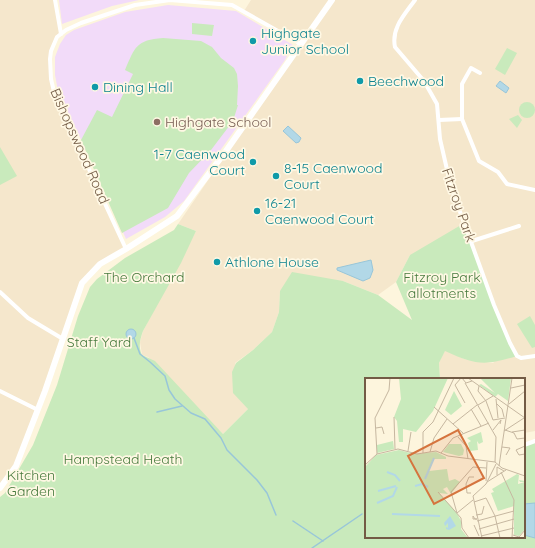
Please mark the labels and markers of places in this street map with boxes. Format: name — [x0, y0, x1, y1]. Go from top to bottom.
place label: Highgate Junior School — [261, 24, 349, 58]
marker: Highgate Junior School — [248, 36, 258, 46]
place label: Beechwood — [368, 72, 444, 90]
marker: Beechwood — [355, 76, 365, 86]
place label: Dining Hall — [103, 78, 173, 96]
marker: Dining Hall — [90, 82, 100, 92]
place label: Highgate School — [165, 113, 272, 131]
marker: Highgate School — [152, 117, 162, 127]
place label: 1-7 Caenwood Court — [154, 145, 245, 179]
marker: 1-7 Caenwood Court — [248, 157, 258, 167]
place label: 8-15 Caenwood Court — [284, 159, 383, 193]
marker: 8-15 Caenwood Court — [271, 171, 281, 181]
place label: 16-21 Caenwood Court — [265, 194, 374, 228]
marker: 16-21 Caenwood Court — [252, 206, 262, 216]
place label: Athlone House — [225, 253, 319, 271]
marker: Athlone House — [212, 257, 222, 267]

